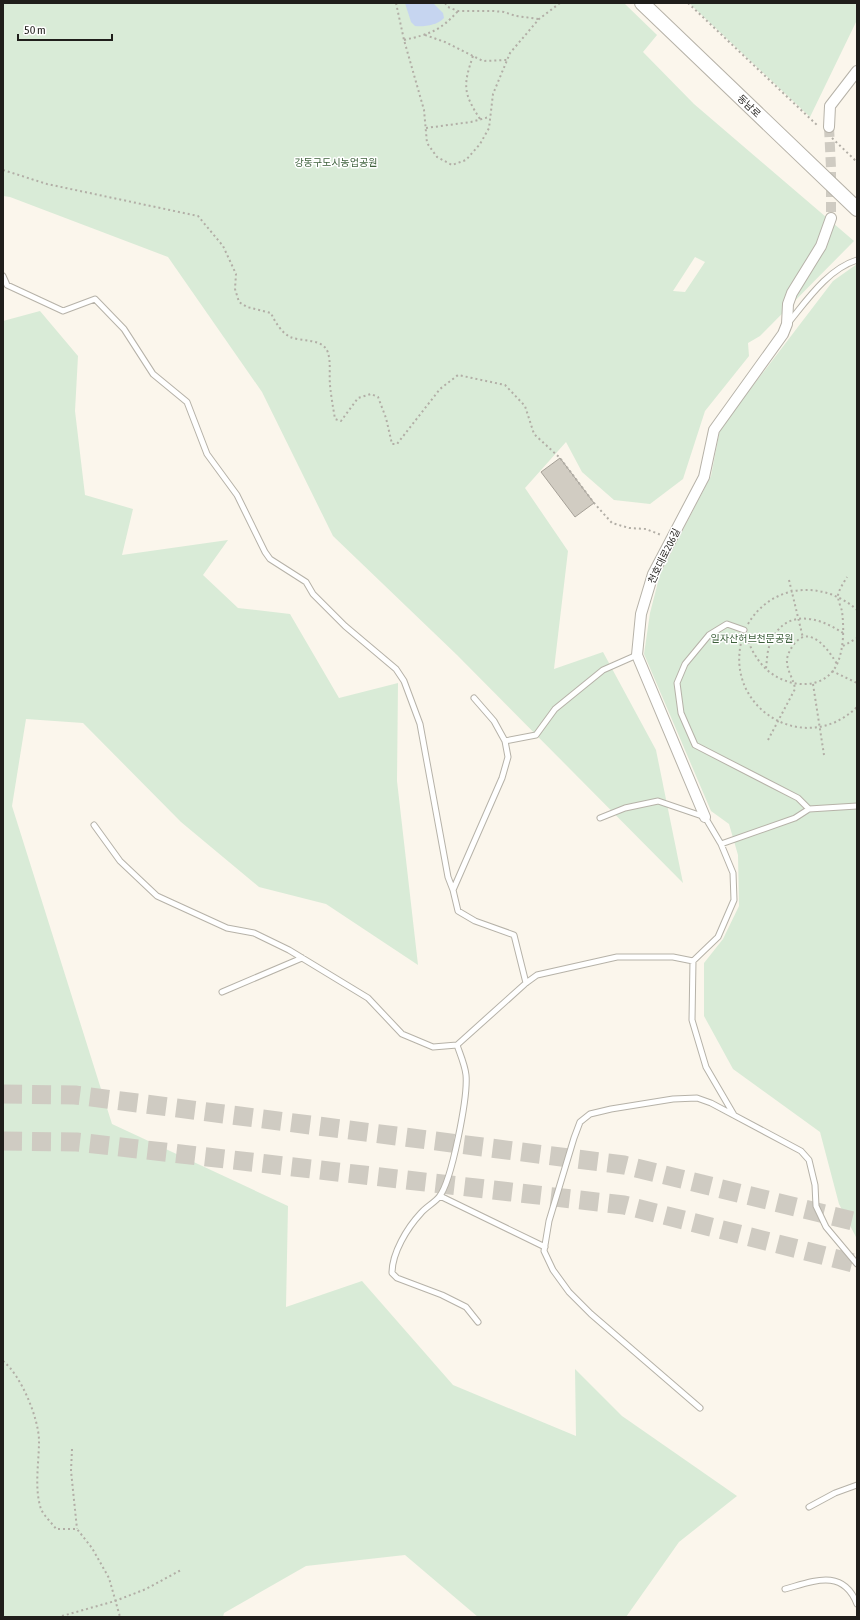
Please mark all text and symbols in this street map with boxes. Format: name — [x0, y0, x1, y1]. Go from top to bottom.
scale bar — [18, 16, 112, 42]
text: 50 m — [24, 23, 46, 37]
street label: 동남로 — [735, 92, 763, 120]
park label: 강동구도시농업공원 — [295, 157, 377, 168]
street label: 천호대로206길 — [646, 527, 682, 585]
park label: 일자산허브천문공원 — [711, 633, 793, 644]

